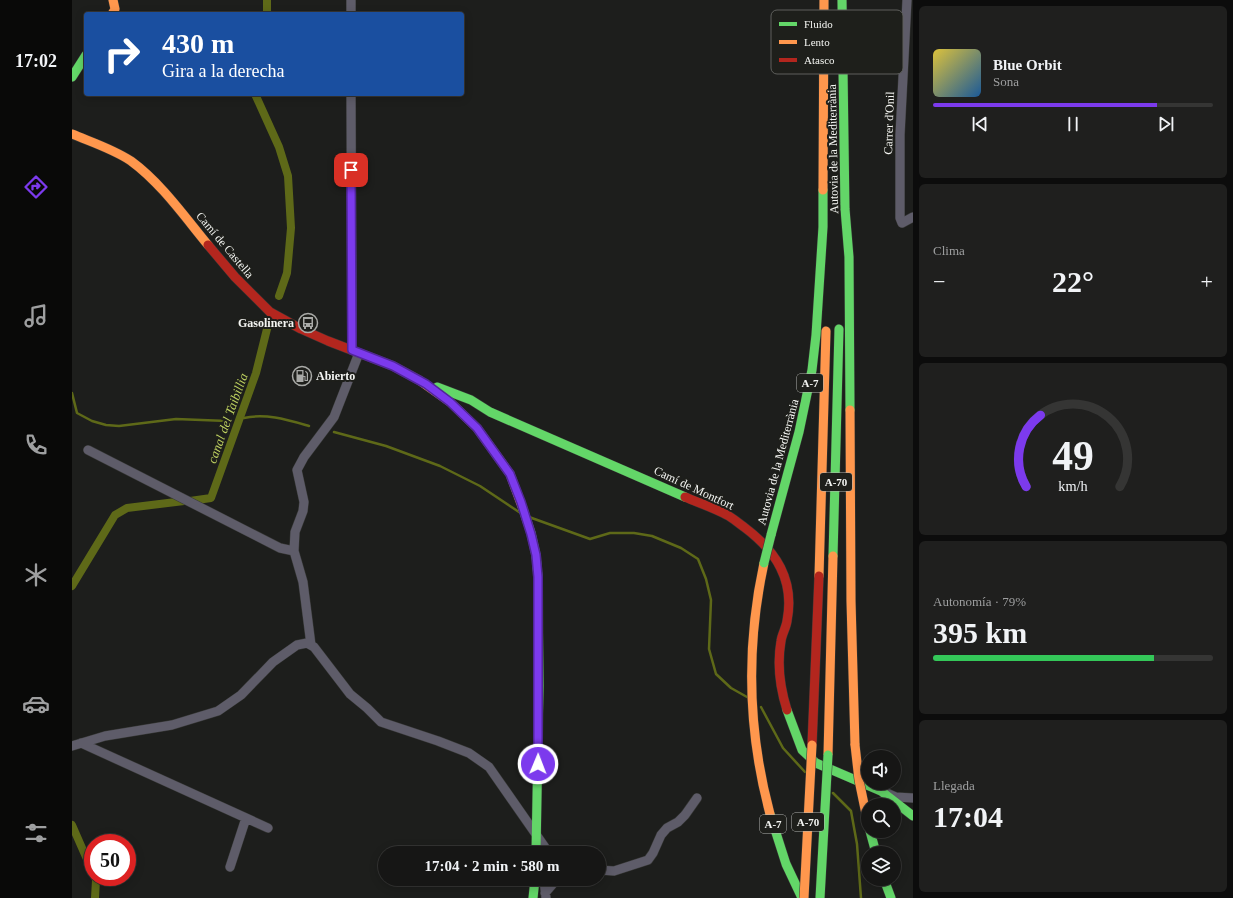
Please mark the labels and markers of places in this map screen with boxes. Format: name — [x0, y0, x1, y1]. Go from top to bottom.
pin — [334, 153, 368, 187]
bus stop icon: Gasolinera — [297, 312, 319, 334]
place label: Gasolinera — [238, 316, 294, 330]
fuel station icon: Abierto — [291, 365, 313, 387]
place label: Abierto — [316, 369, 355, 383]

